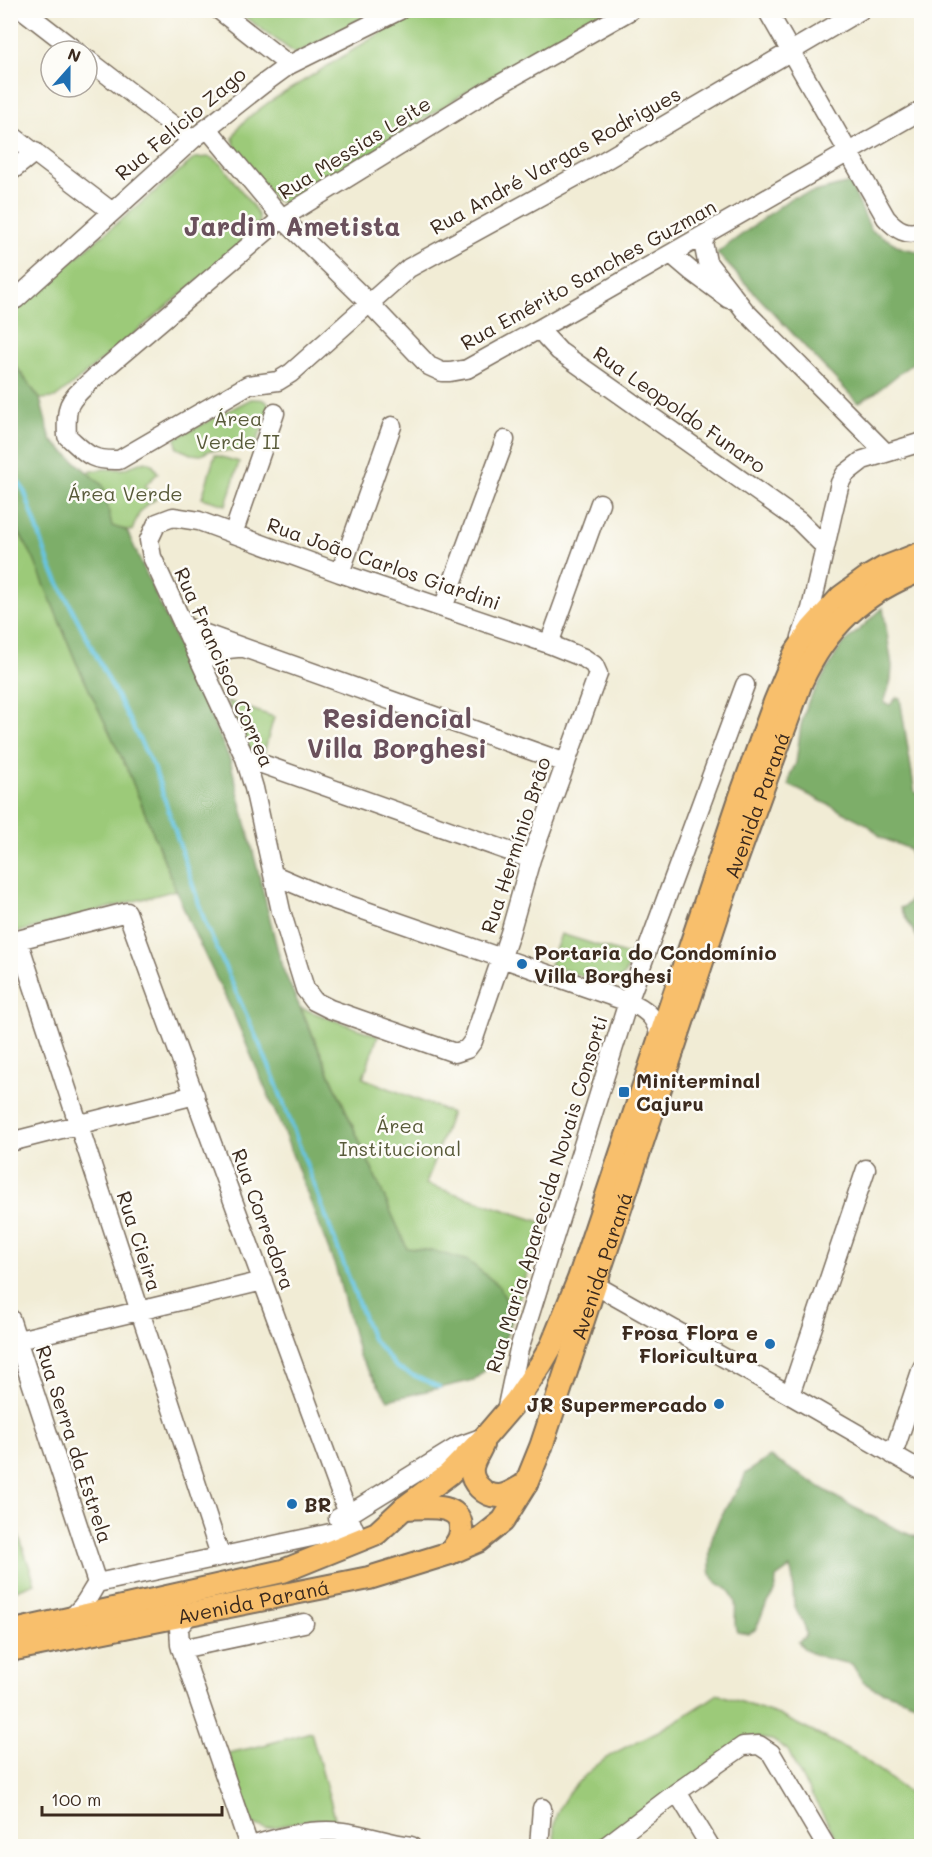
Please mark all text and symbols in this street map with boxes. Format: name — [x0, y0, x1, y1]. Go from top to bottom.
north arrow — [39, 39, 99, 99]
text: N — [65, 43, 84, 67]
street label: Rua Felício Zago — [109, 61, 251, 185]
street label: Rua André Vargas Rodrigues — [425, 80, 685, 240]
street label: Rua Messias Leite — [273, 90, 435, 204]
street label: Rua Emérito Sanches Guzman — [456, 193, 720, 355]
district label: Jardim Ametista — [183, 209, 401, 243]
street label: Rua Leopoldo Funaro — [589, 340, 772, 479]
park label: Área Verde II — [196, 405, 280, 454]
park label: Área Verde — [67, 480, 183, 506]
street label: Rua João Carlos Giardini — [264, 511, 504, 615]
street label: Rua Francisco Correa — [169, 563, 281, 771]
district label: Residencial Villa Borghesi — [307, 701, 487, 765]
street label: Avenida Paraná — [718, 728, 795, 882]
street label: Rua Hermínio Brão — [474, 753, 556, 936]
place label: Portaria do Condomínio Villa Borghesi — [534, 939, 777, 988]
marker: Portaria do Condomínio Villa Borghesi — [515, 957, 529, 971]
street label: Rua Maria Aparecida Novais Consorti — [479, 1012, 613, 1376]
place label: Miniterminal Cajuru — [636, 1067, 760, 1116]
marker: Miniterminal Cajuru — [617, 1085, 631, 1099]
park label: Área Institucional — [339, 1112, 461, 1161]
street label: Rua Corredora — [226, 1145, 302, 1293]
street label: Rua Cieira — [112, 1188, 168, 1294]
street label: Avenida Paraná — [565, 1188, 638, 1343]
place label: Frosa Flora e Floricultura — [621, 1319, 758, 1368]
marker: Frosa Flora e Floricultura — [763, 1337, 777, 1351]
street label: Rua Serra da Estrela — [31, 1342, 119, 1546]
place label: JR Supermercado — [527, 1391, 707, 1417]
marker: JR Supermercado — [712, 1397, 726, 1411]
place label: BR — [304, 1491, 331, 1517]
marker: BR — [285, 1497, 299, 1511]
street label: Avenida Paraná — [175, 1573, 331, 1629]
scale bar — [42, 1779, 222, 1817]
text: 100 m — [51, 1787, 101, 1811]

